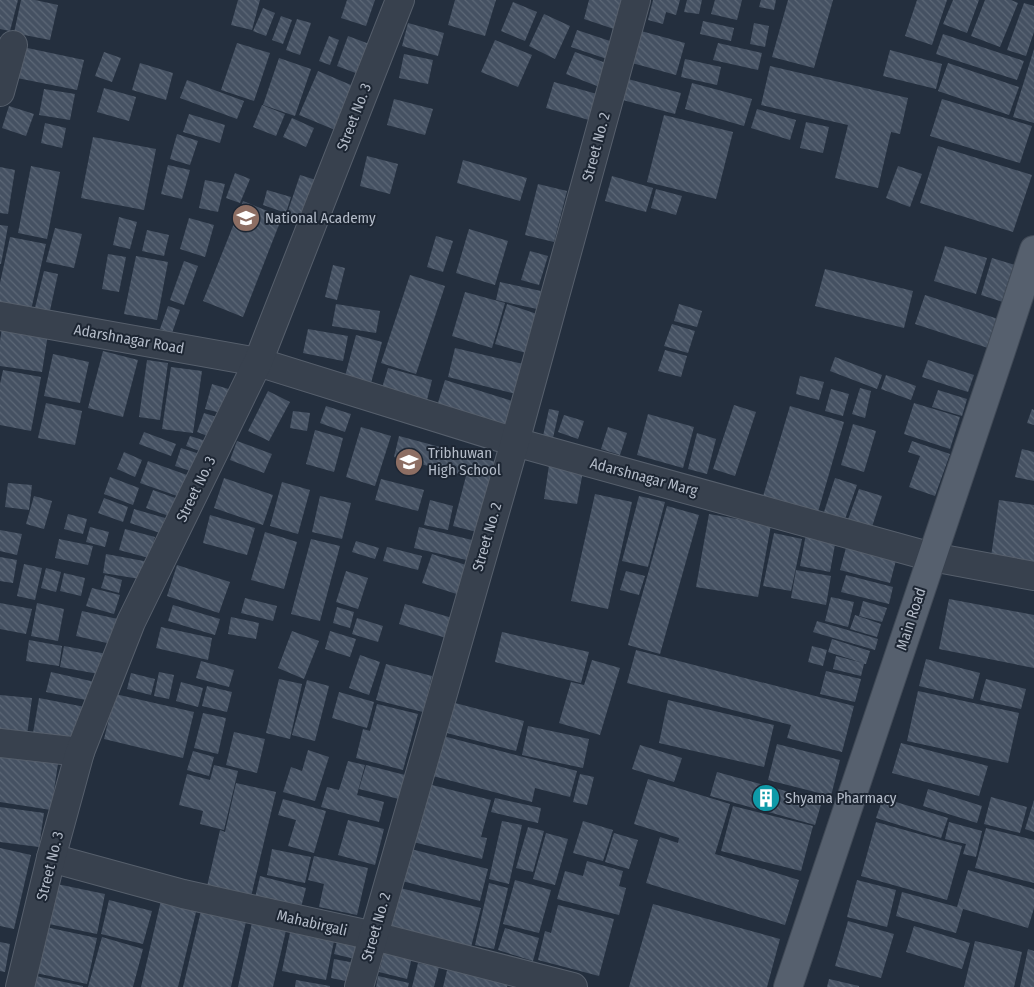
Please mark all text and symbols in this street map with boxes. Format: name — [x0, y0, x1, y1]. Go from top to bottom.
street label: Street No. 3 — [333, 81, 375, 153]
street label: Street No. 2 — [578, 110, 614, 183]
school or university icon: National Academy — [231, 203, 261, 233]
place label: National Academy — [265, 209, 376, 227]
street label: Adarshnagar Road — [72, 320, 186, 358]
place label: Tribhuwan High School — [428, 444, 501, 479]
school or university icon: Tribhuwan High School — [394, 447, 424, 477]
street label: Street No. 3 — [172, 453, 220, 525]
street label: Adarshnagar Marg — [588, 454, 700, 500]
street label: Street No. 2 — [469, 500, 505, 573]
street label: Main Road — [893, 586, 929, 652]
building icon: Shyama Pharmacy — [751, 783, 781, 813]
place label: Shyama Pharmacy — [785, 789, 897, 807]
street label: Street No. 3 — [33, 829, 67, 902]
street label: Street No. 2 — [358, 890, 394, 963]
street label: Mahabirgali — [275, 906, 349, 940]

